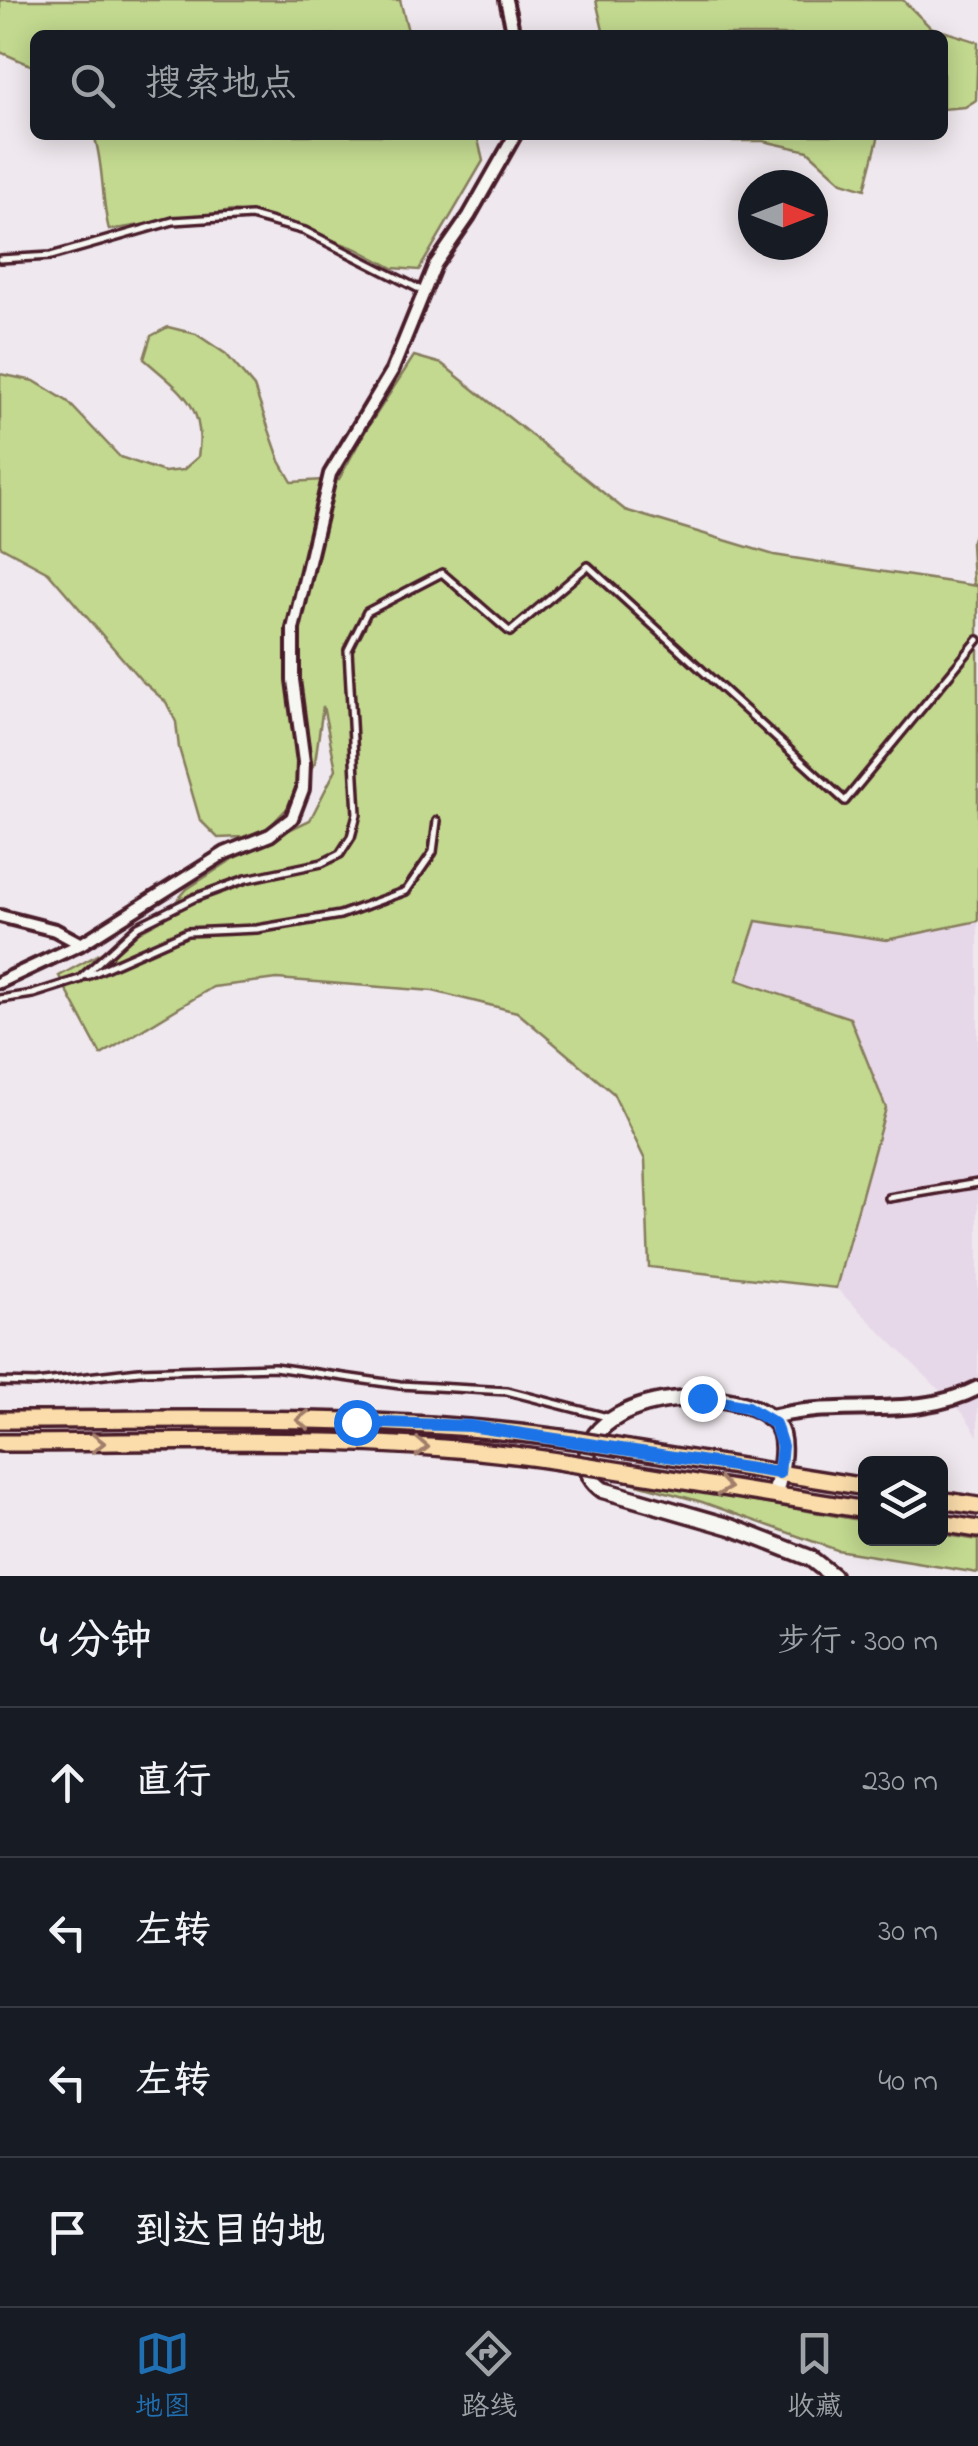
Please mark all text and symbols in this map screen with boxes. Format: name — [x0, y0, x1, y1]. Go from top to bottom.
search box — [30, 30, 948, 140]
icon: search — [65, 58, 120, 113]
text: 搜索地点 — [145, 58, 297, 114]
north arrow — [738, 170, 828, 260]
route end — [680, 1376, 726, 1422]
route start — [334, 1400, 380, 1446]
one-way arrow — [294, 1409, 310, 1431]
one-way arrow — [90, 1432, 106, 1454]
one-way arrow — [415, 1436, 431, 1457]
map controls — [858, 1456, 948, 1546]
button: layers — [858, 1456, 948, 1546]
one-way arrow — [716, 1476, 732, 1497]
text: 4 分钟 — [40, 1612, 152, 1673]
text: 步行 · 300 m — [777, 1619, 938, 1666]
icon: ahead — [40, 1755, 95, 1810]
text: 直行 — [135, 1755, 211, 1811]
text: 230 m — [862, 1759, 938, 1806]
icon: left — [40, 1905, 95, 1960]
text: 左转 — [135, 1905, 211, 1961]
text: 30 m — [878, 1909, 938, 1956]
icon: left — [40, 2055, 95, 2110]
text: 左转 — [135, 2055, 211, 2111]
text: 40 m — [878, 2059, 938, 2106]
icon: arrive — [40, 2205, 95, 2260]
text: 到达目的地 — [135, 2205, 325, 2261]
tab: 地图 — [135, 2326, 191, 2429]
tab: 路线 — [461, 2326, 517, 2429]
tab: 收藏 — [787, 2326, 843, 2429]

